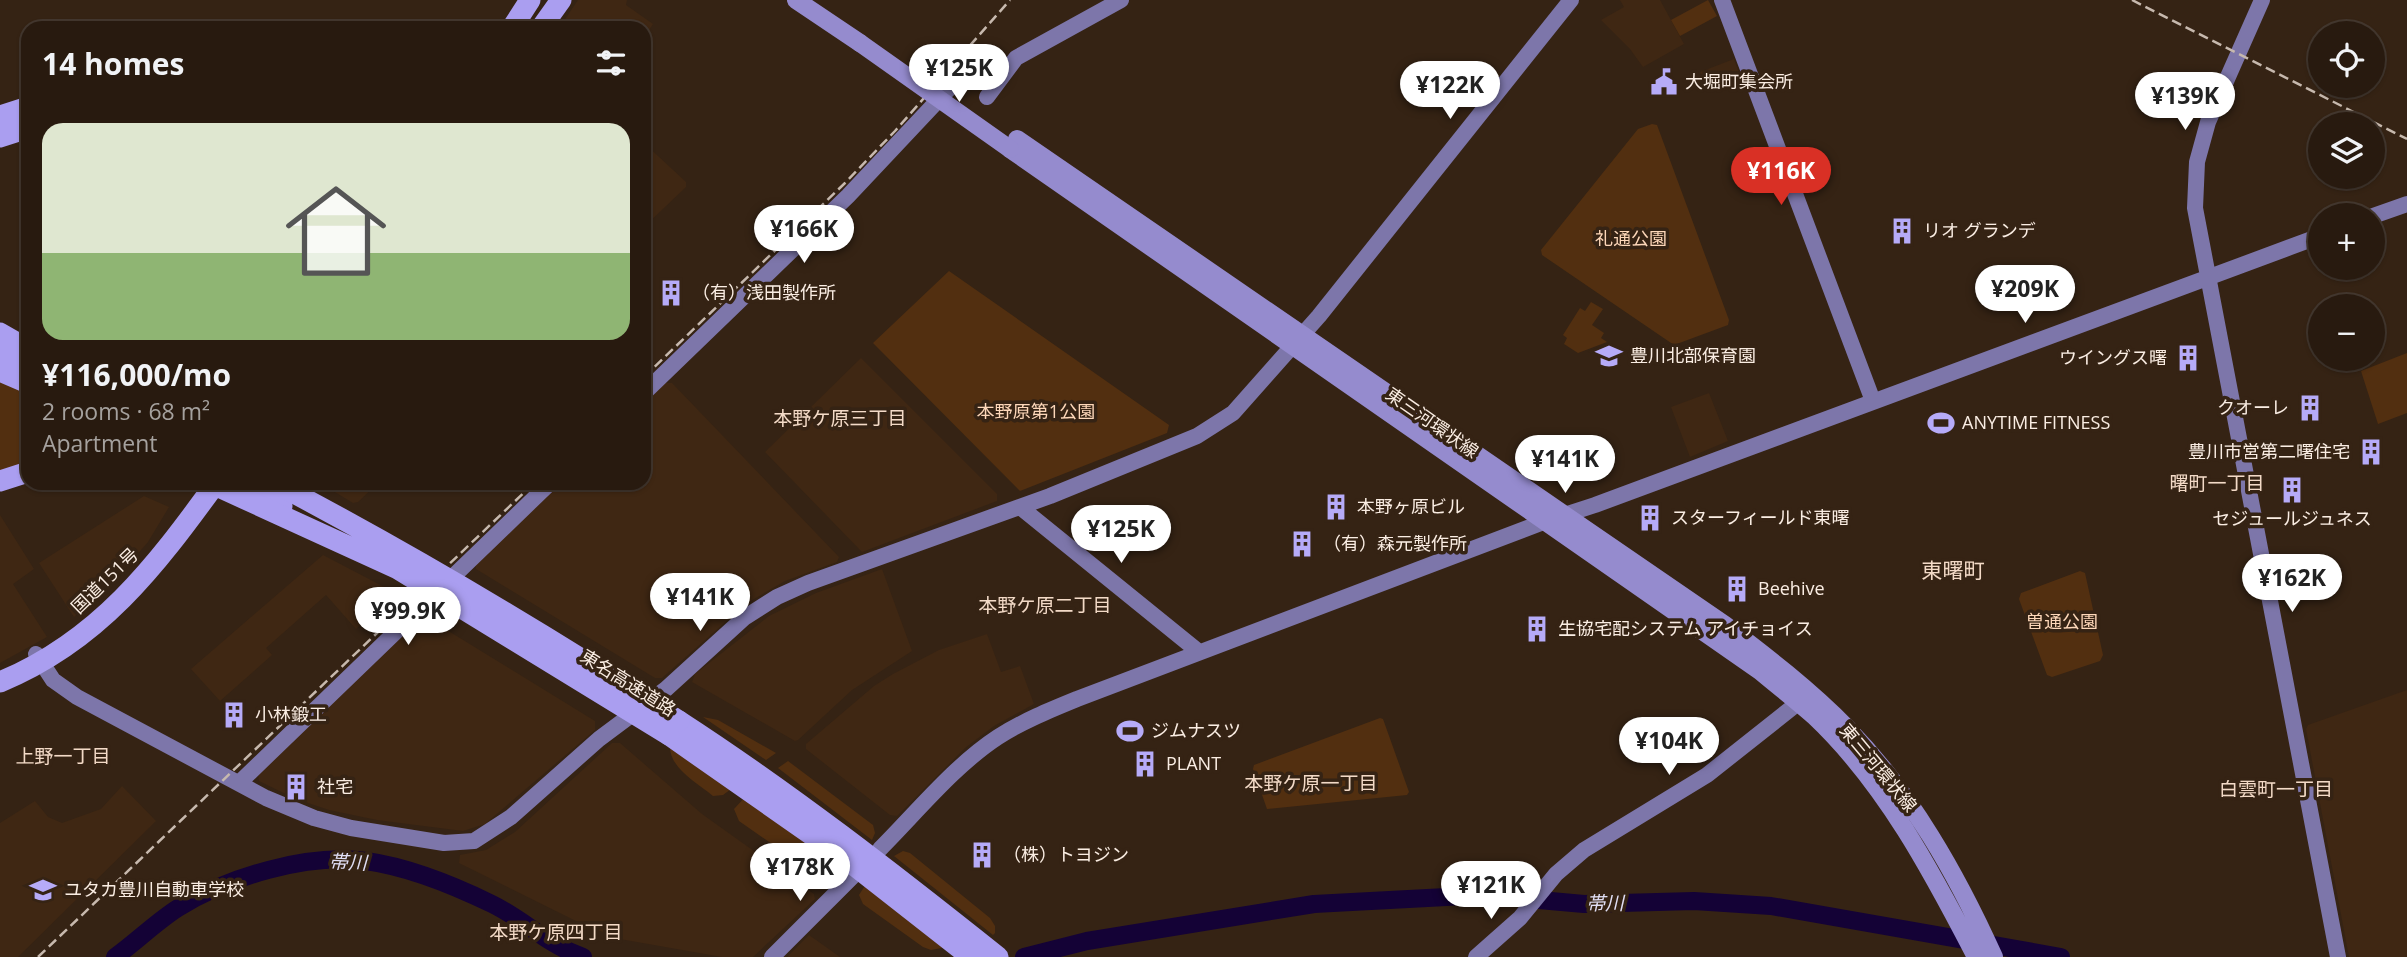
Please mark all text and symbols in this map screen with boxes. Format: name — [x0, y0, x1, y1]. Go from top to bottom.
map controls — [2308, 21, 2385, 371]
button: locate — [2308, 21, 2385, 98]
text: 14 homes — [42, 43, 185, 84]
icon: filters — [592, 44, 630, 82]
pin: ¥125K — [910, 44, 1008, 104]
text: ¥125K — [925, 51, 993, 83]
pin: ¥122K — [1401, 61, 1499, 121]
public building icon: 大堀町集会所 — [1649, 67, 1679, 97]
text: ¥122K — [1416, 68, 1484, 100]
place label: 大堀町集会所 — [1685, 69, 1793, 93]
pin: ¥139K — [2136, 72, 2234, 132]
text: ¥139K — [2151, 79, 2219, 111]
button: layers — [2308, 112, 2385, 189]
pin: ¥116K — [1732, 148, 1830, 207]
text: ¥116K — [1747, 154, 1815, 186]
icon: home — [273, 168, 399, 294]
button: + — [2308, 203, 2385, 280]
pin: ¥166K — [755, 205, 853, 265]
text: ¥166K — [770, 212, 838, 244]
building icon: リオ グランデ — [1887, 216, 1917, 246]
place label: リオ グランデ — [1923, 218, 2036, 242]
park label: 礼通公園 — [1595, 226, 1667, 250]
pin: ¥209K — [1976, 266, 2074, 325]
text: ¥209K — [1991, 272, 2059, 304]
building icon: （有）浅田製作所 — [656, 278, 686, 308]
place label: （有）浅田製作所 — [692, 280, 836, 304]
button: − — [2308, 294, 2385, 371]
school or university icon: 豊川北部保育園 — [1594, 341, 1624, 371]
place label: 豊川北部保育園 — [1630, 343, 1756, 367]
building icon: ウイングス曙 — [2173, 343, 2203, 373]
place label: ウイングス曙 — [2059, 345, 2167, 369]
text: ¥116,000/mo — [42, 354, 231, 395]
street label: 東三河環状線 — [1381, 381, 1484, 463]
building icon: クオーレ — [2295, 393, 2325, 423]
text: 2 rooms · 68 m² — [42, 395, 210, 427]
place label: クオーレ — [2217, 395, 2289, 419]
park label: 本野原第1公園 — [977, 399, 1095, 423]
district label: 本野ケ原三丁目 — [773, 405, 907, 431]
sports icon: ANYTIME FITNESS — [1926, 408, 1956, 438]
place label: ANYTIME FITNESS — [1962, 410, 2110, 434]
text: Apartment — [42, 427, 158, 459]
pin: ¥141K — [1516, 435, 1614, 495]
building icon: 豊川市営第二曙住宅 — [2356, 437, 2386, 467]
place label: 豊川市営第二曙住宅 — [2188, 439, 2350, 463]
text: ¥141K — [1531, 442, 1599, 474]
district label: 曙町一丁目 — [2169, 470, 2265, 496]
building icon: セジュールジュネス — [2277, 475, 2307, 505]
building icon: 本野ヶ原ビル — [1321, 492, 1351, 522]
place label: 本野ヶ原ビル — [1357, 494, 1465, 518]
building icon: スターフィールド東曙 — [1635, 503, 1665, 533]
pin: ¥125K — [1072, 505, 1170, 565]
place label: スターフィールド東曙 — [1671, 505, 1850, 529]
place label: セジュールジュネス — [2212, 506, 2372, 530]
text: ¥125K — [1087, 512, 1155, 544]
building icon: （有）森元製作所 — [1287, 529, 1317, 559]
place label: （有）森元製作所 — [1323, 531, 1467, 555]
street label: 国道151号 — [65, 542, 143, 618]
pin: ¥162K — [2243, 554, 2341, 614]
district label: 東曙町 — [1922, 556, 1985, 584]
text: ¥162K — [2258, 561, 2326, 593]
pin: ¥141K — [651, 574, 749, 633]
building icon: Beehive — [1722, 574, 1752, 604]
place label: Beehive — [1758, 576, 1825, 600]
text: ¥141K — [666, 580, 734, 612]
pin: ¥99.9K — [351, 588, 465, 647]
district label: 本野ケ原二丁目 — [978, 592, 1112, 618]
text: ¥99.9K — [371, 594, 445, 626]
park label: 曽通公園 — [2026, 609, 2098, 633]
building icon: 生協宅配システム アイチョイス — [1522, 614, 1552, 644]
place label: 生協宅配システム アイチョイス — [1558, 616, 1813, 640]
street label: 東名高速道路 — [576, 643, 681, 721]
building icon: 小林鍛工 — [219, 700, 249, 730]
place label: 小林鍛工 — [255, 702, 327, 726]
sports icon: ジムナスツ — [1115, 716, 1145, 746]
place label: ジムナスツ — [1151, 718, 1241, 742]
pin: ¥104K — [1620, 718, 1718, 777]
street label: 東三河環状線 — [1835, 718, 1923, 816]
text: ¥104K — [1635, 724, 1703, 756]
district label: 上野一丁目 — [15, 743, 111, 769]
building icon: PLANT — [1130, 749, 1160, 779]
place label: PLANT — [1166, 751, 1221, 775]
district label: 本野ケ原一丁目 — [1244, 770, 1378, 796]
building icon: 社宅 — [281, 772, 311, 802]
place label: 社宅 — [317, 774, 353, 798]
district label: 白雲町一丁目 — [2219, 776, 2333, 802]
building icon: （株）トヨジン — [967, 840, 997, 870]
place label: （株）トヨジン — [1003, 842, 1129, 866]
pin: ¥178K — [751, 844, 849, 903]
water label: 帯川 — [329, 848, 369, 876]
text: ¥178K — [766, 850, 834, 882]
pin: ¥121K — [1442, 862, 1540, 921]
text: ¥121K — [1457, 868, 1525, 900]
school or university icon: ユタカ豊川自動車学校 — [28, 875, 58, 905]
place label: ユタカ豊川自動車学校 — [64, 877, 244, 901]
water label: 帯川 — [1586, 890, 1626, 916]
district label: 本野ケ原四丁目 — [489, 919, 623, 945]

